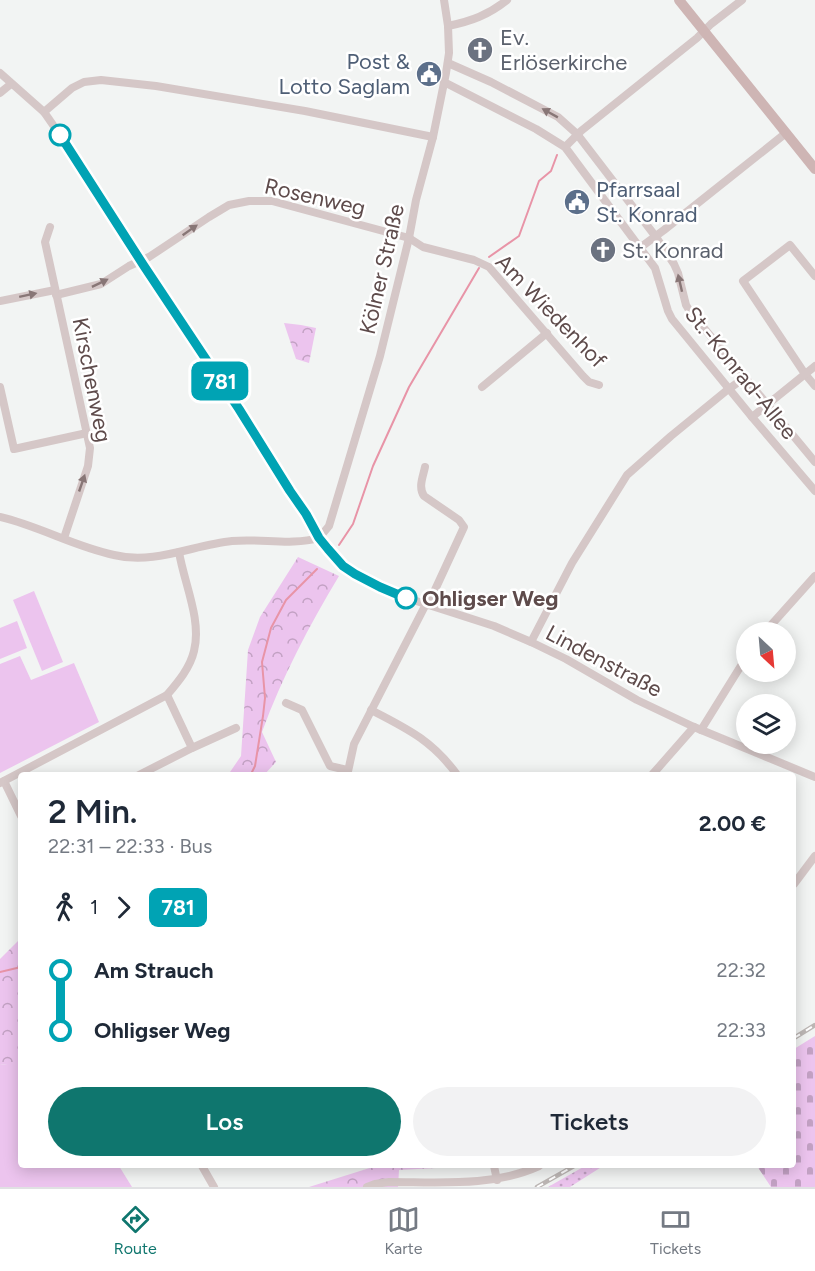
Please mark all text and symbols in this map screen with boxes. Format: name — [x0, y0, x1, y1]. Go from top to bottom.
place label: Ev. Erlöserkirche — [500, 24, 627, 76]
church icon: Ev. Erlöserkirche — [465, 35, 495, 65]
place label: Post & Lotto Saglam — [279, 48, 410, 100]
public building icon: Post & Lotto Saglam — [414, 59, 444, 89]
one-way arrow — [542, 108, 559, 118]
unlabelled marker — [49, 124, 71, 146]
street label: Rosenweg — [262, 172, 368, 222]
place label: Pfarrsaal St. Konrad — [596, 176, 698, 228]
public building icon: Pfarrsaal St. Konrad — [562, 187, 592, 217]
street label: Kölner Straße — [354, 201, 410, 337]
one-way arrow — [181, 224, 197, 236]
church icon: St. Konrad — [588, 235, 618, 265]
place label: St. Konrad — [622, 237, 724, 264]
street label: Am Wiedenhof — [490, 249, 613, 374]
one-way arrow — [675, 273, 684, 292]
one-way arrow — [92, 278, 109, 287]
one-way arrow — [18, 290, 37, 300]
street label: St.-Konrad-Allee — [679, 301, 803, 445]
street label: Kirschenweg — [67, 315, 117, 445]
line badge: 781 — [186, 362, 254, 400]
text: 781 — [203, 369, 237, 394]
one-way arrow — [78, 474, 88, 492]
place label: Ohligser Weg — [422, 585, 558, 612]
marker: Ohligser Weg — [395, 587, 417, 609]
street label: Lindenstraße — [541, 619, 667, 703]
north arrow — [736, 622, 796, 682]
map controls — [736, 622, 796, 754]
button: layers — [736, 694, 796, 754]
text: 2 Min. — [48, 792, 137, 831]
text: 2.00 € — [699, 810, 766, 837]
text: 22:31 – 22:33 · Bus — [48, 834, 212, 858]
icon: walk — [48, 891, 81, 924]
icon: forward — [107, 891, 140, 924]
text: 1 — [90, 895, 98, 919]
text: 781 — [161, 895, 195, 920]
text: Am Strauch — [94, 957, 213, 984]
text: 22:32 — [717, 958, 766, 982]
text: Ohligser Weg — [94, 1017, 230, 1044]
text: 22:33 — [717, 1018, 766, 1042]
button: Los — [48, 1087, 401, 1156]
button: Tickets — [413, 1087, 766, 1156]
tab: Route — [114, 1203, 157, 1258]
tab: Karte — [384, 1203, 422, 1258]
tab: Tickets — [650, 1203, 701, 1258]

